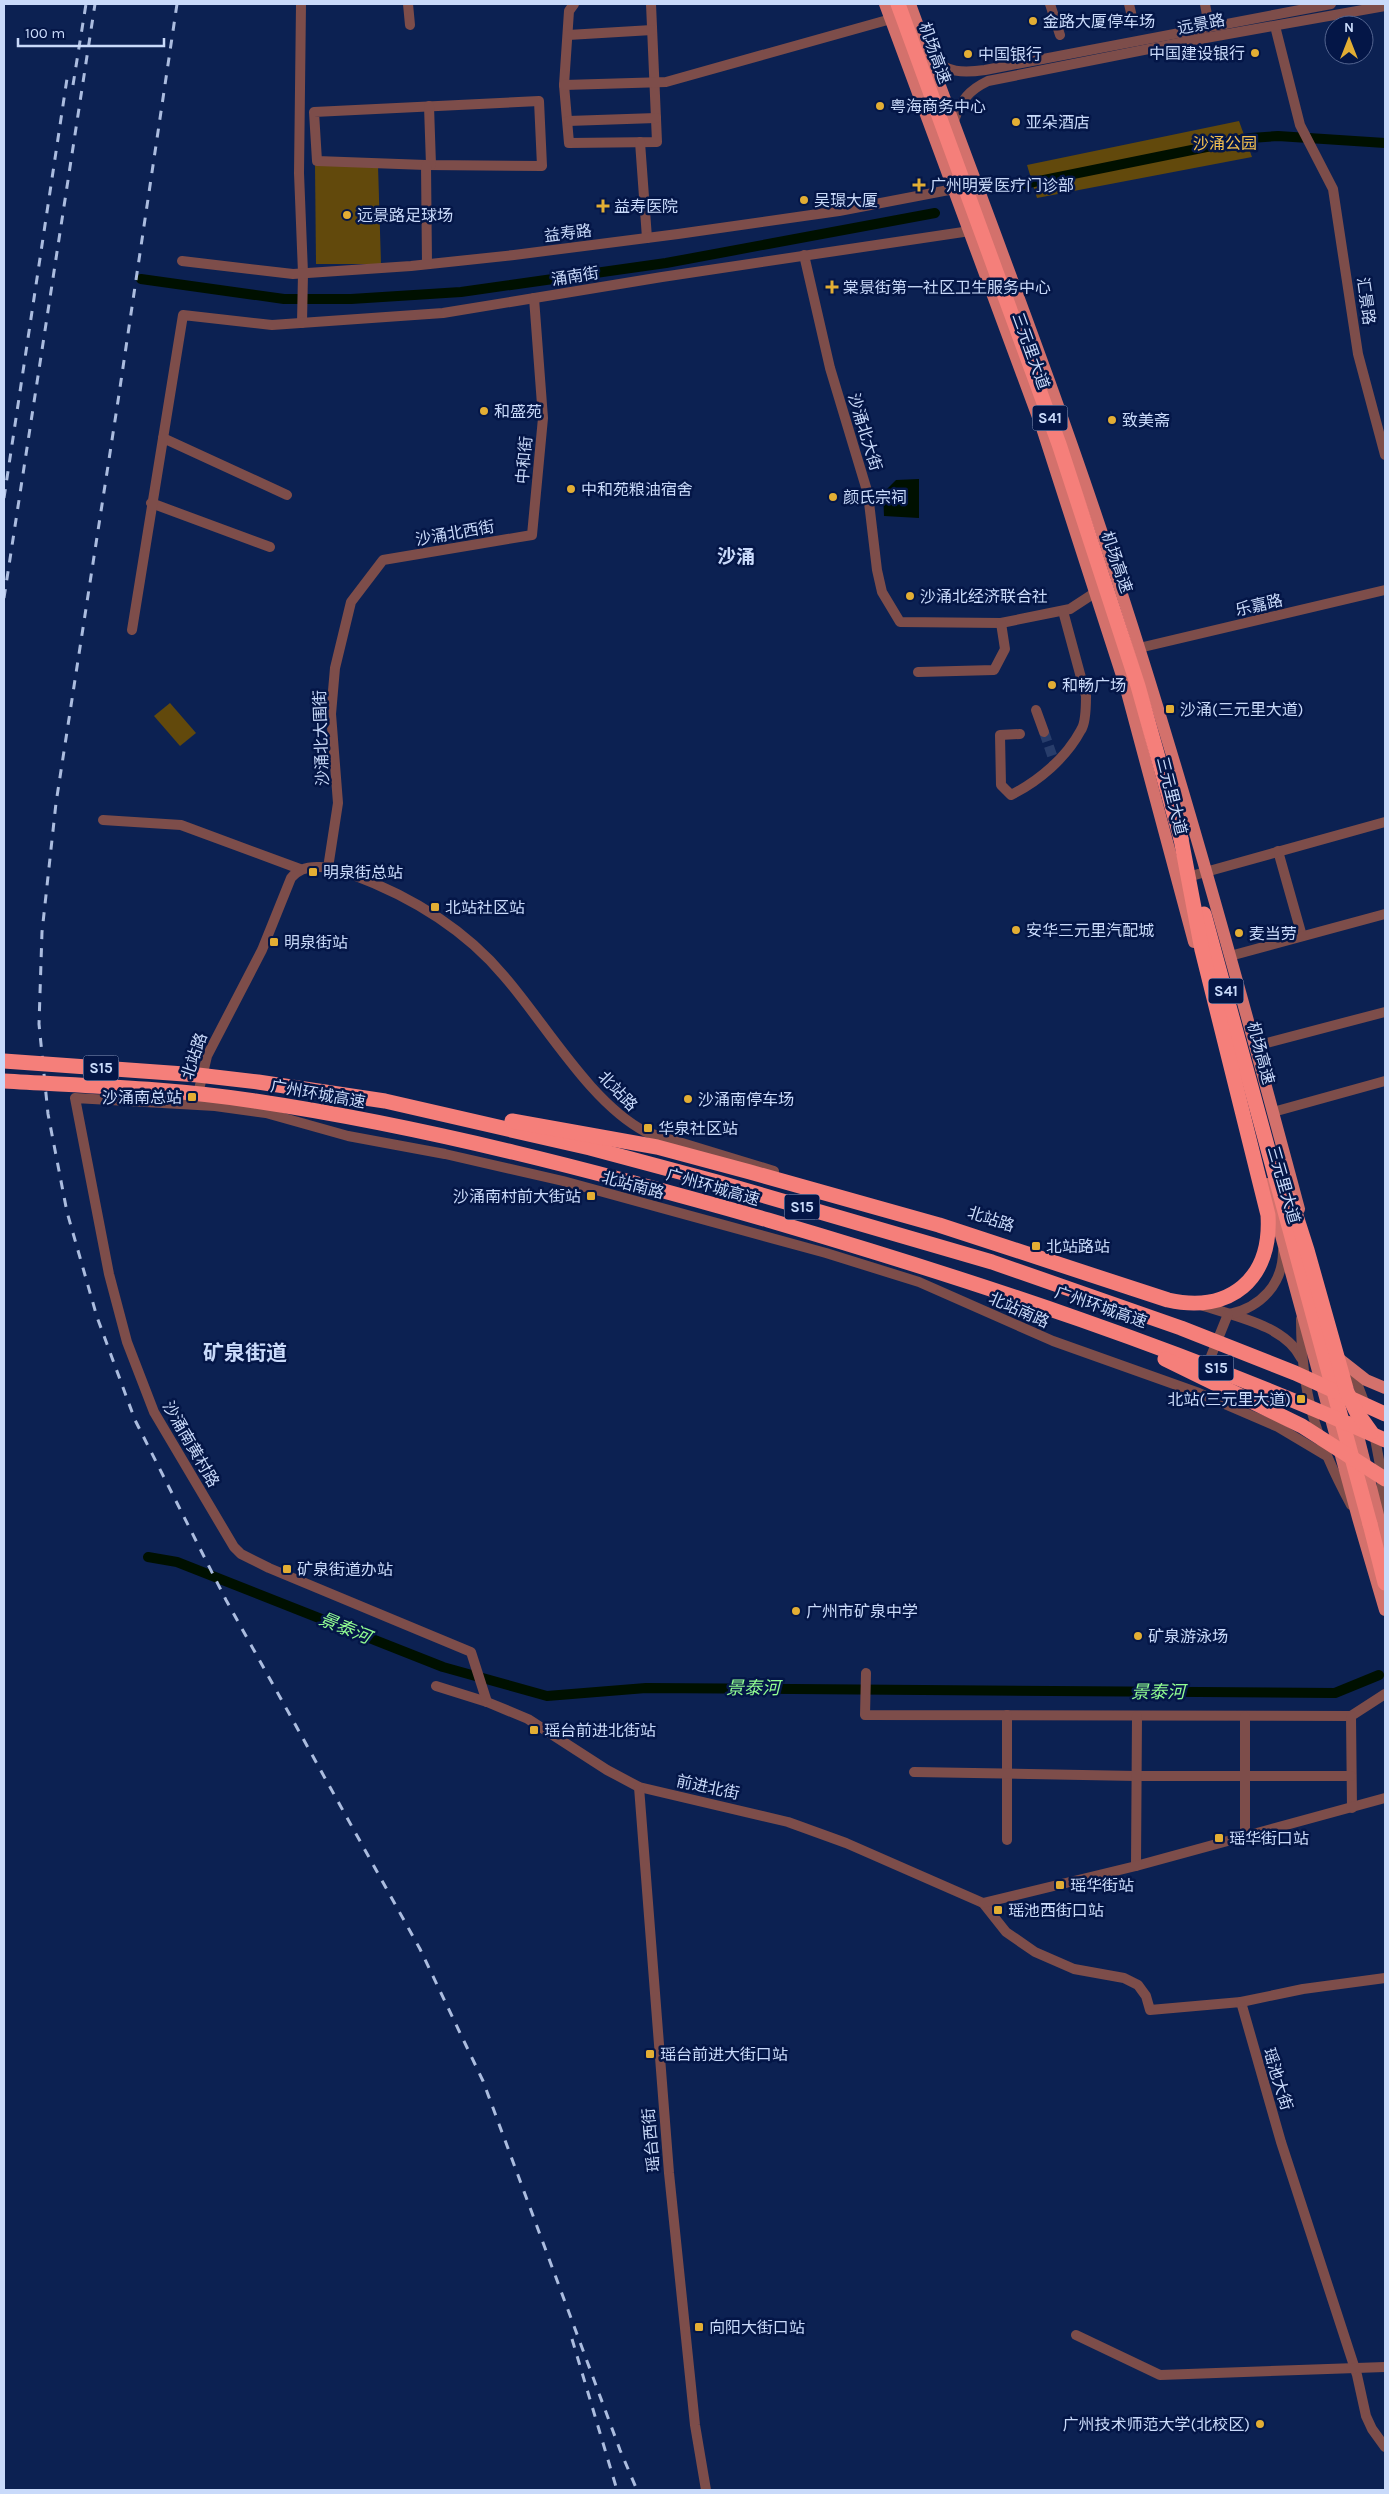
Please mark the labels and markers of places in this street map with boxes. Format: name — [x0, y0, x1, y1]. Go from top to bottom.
place label: 金路大厦停车场 — [1043, 12, 1155, 31]
marker: 金路大厦停车场 — [1027, 15, 1039, 27]
place label: 中国建设银行 — [1149, 44, 1245, 63]
place label: 中国银行 — [978, 45, 1042, 64]
marker: 中国建设银行 — [1249, 47, 1261, 59]
marker: 中国银行 — [962, 48, 974, 60]
place label: 粤海商务中心 — [890, 97, 986, 116]
marker: 粤海商务中心 — [874, 100, 886, 112]
place label: 亚朵酒店 — [1026, 113, 1090, 132]
marker: 亚朵酒店 — [1010, 116, 1022, 128]
place label: 广州明爱医疗门诊部 — [930, 176, 1074, 195]
marker: 广州明爱医疗门诊部 — [912, 178, 926, 192]
place label: 吴璟大厦 — [814, 191, 878, 210]
marker: 吴璟大厦 — [798, 194, 810, 206]
place label: 益寿医院 — [614, 197, 678, 216]
marker: 益寿医院 — [596, 199, 610, 213]
place label: 远景路足球场 — [357, 206, 453, 225]
marker: 远景路足球场 — [341, 209, 353, 221]
place label: 棠景街第一社区卫生服务中心 — [843, 278, 1051, 297]
marker: 棠景街第一社区卫生服务中心 — [825, 280, 839, 294]
place label: 和盛苑 — [494, 402, 542, 421]
marker: 和盛苑 — [478, 405, 490, 417]
place label: 致美斋 — [1122, 411, 1170, 430]
marker: 致美斋 — [1106, 414, 1118, 426]
place label: 中和苑粮油宿舍 — [581, 480, 693, 499]
marker: 中和苑粮油宿舍 — [565, 483, 577, 495]
place label: 颜氏宗祠 — [843, 488, 907, 507]
marker: 颜氏宗祠 — [827, 491, 839, 503]
place label: 沙涌北经济联合社 — [920, 587, 1048, 606]
marker: 沙涌北经济联合社 — [904, 590, 916, 602]
place label: 和畅广场 — [1062, 676, 1126, 695]
marker: 和畅广场 — [1046, 679, 1058, 691]
place label: 沙涌(三元里大道) — [1180, 700, 1303, 719]
marker: 沙涌(三元里大道) — [1164, 703, 1176, 715]
place label: 明泉街总站 — [323, 863, 403, 882]
marker: 明泉街总站 — [307, 866, 319, 878]
place label: 北站社区站 — [445, 898, 525, 917]
marker: 北站社区站 — [429, 901, 441, 913]
place label: 安华三元里汽配城 — [1026, 921, 1154, 940]
marker: 安华三元里汽配城 — [1010, 924, 1022, 936]
place label: 麦当劳 — [1249, 924, 1297, 943]
marker: 麦当劳 — [1233, 927, 1245, 939]
place label: 明泉街站 — [284, 933, 348, 952]
marker: 明泉街站 — [268, 936, 280, 948]
place label: 沙涌南总站 — [102, 1088, 182, 1107]
place label: 沙涌南停车场 — [698, 1090, 794, 1109]
marker: 沙涌南总站 — [186, 1091, 198, 1103]
marker: 沙涌南停车场 — [682, 1093, 694, 1105]
place label: 华泉社区站 — [658, 1119, 738, 1138]
marker: 华泉社区站 — [642, 1122, 654, 1134]
place label: 沙涌南村前大街站 — [453, 1187, 581, 1206]
marker: 沙涌南村前大街站 — [585, 1190, 597, 1202]
place label: 北站路站 — [1046, 1237, 1110, 1256]
marker: 北站路站 — [1030, 1240, 1042, 1252]
place label: 北站(三元里大道) — [1168, 1390, 1291, 1409]
marker: 北站(三元里大道) — [1295, 1393, 1307, 1405]
place label: 矿泉街道办站 — [297, 1560, 393, 1579]
marker: 矿泉街道办站 — [281, 1563, 293, 1575]
place label: 广州市矿泉中学 — [806, 1602, 918, 1621]
marker: 广州市矿泉中学 — [790, 1605, 802, 1617]
place label: 矿泉游泳场 — [1148, 1627, 1228, 1646]
marker: 矿泉游泳场 — [1132, 1630, 1144, 1642]
place label: 瑶台前进北街站 — [544, 1721, 656, 1740]
marker: 瑶台前进北街站 — [528, 1724, 540, 1736]
place label: 瑶华街口站 — [1229, 1829, 1309, 1848]
marker: 瑶华街口站 — [1213, 1832, 1225, 1844]
place label: 瑶华街站 — [1070, 1876, 1134, 1895]
marker: 瑶华街站 — [1054, 1879, 1066, 1891]
place label: 瑶池西街口站 — [1008, 1901, 1104, 1920]
marker: 瑶池西街口站 — [992, 1904, 1004, 1916]
place label: 瑶台前进大街口站 — [660, 2045, 788, 2064]
marker: 瑶台前进大街口站 — [644, 2048, 656, 2060]
place label: 向阳大街口站 — [709, 2318, 805, 2337]
marker: 向阳大街口站 — [693, 2321, 705, 2333]
place label: 广州技术师范大学(北校区) — [1063, 2415, 1250, 2434]
marker: 广州技术师范大学(北校区) — [1254, 2418, 1266, 2430]

